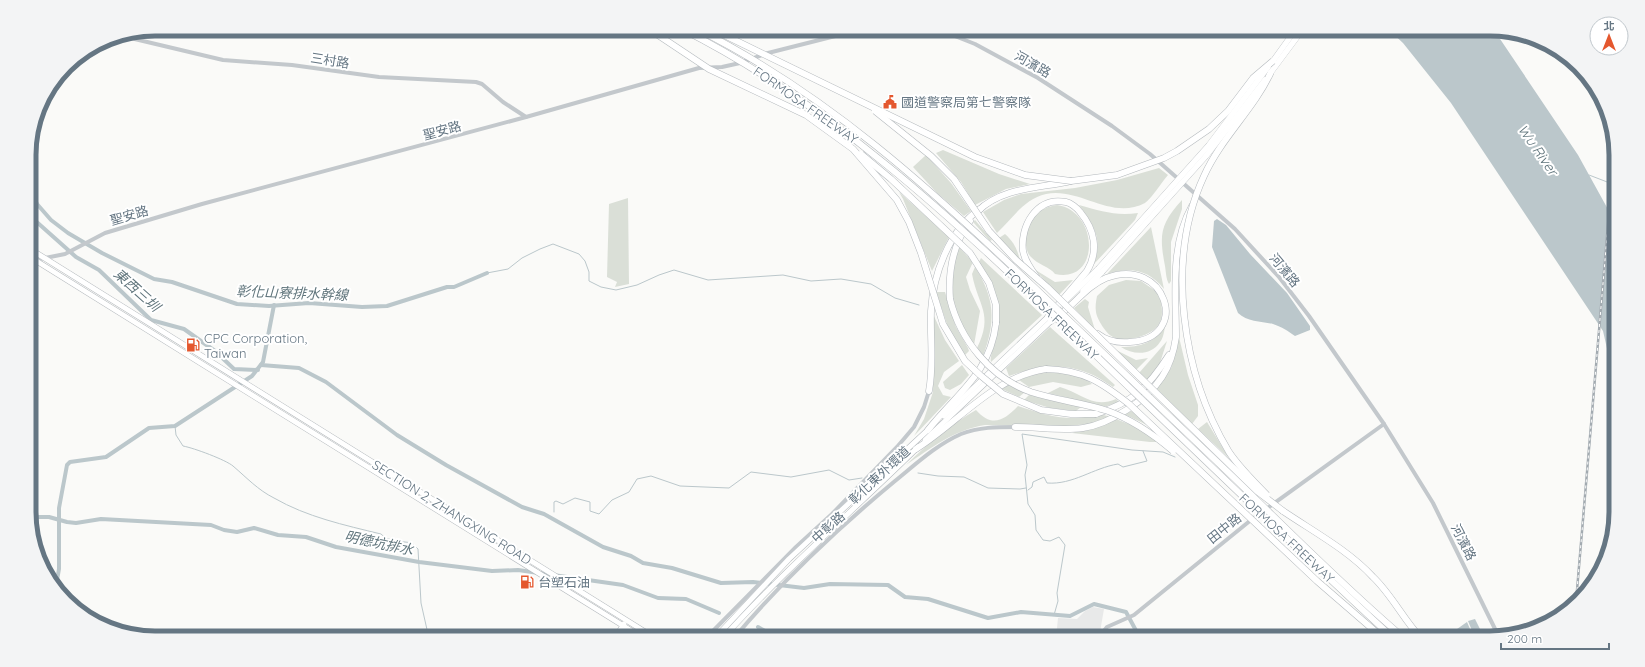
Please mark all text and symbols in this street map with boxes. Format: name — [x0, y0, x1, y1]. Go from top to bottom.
north arrow — [1589, 16, 1629, 56]
text: 北 — [1604, 19, 1615, 33]
street label: 河濱路 — [1012, 47, 1054, 81]
street label: 三村路 — [309, 49, 351, 71]
street label: FORMOSA FREEWAY — [751, 63, 862, 148]
public building icon: 國道警察局第七警察隊 — [882, 94, 898, 110]
place label: 國道警察局第七警察隊 — [901, 94, 1031, 110]
street label: 聖安路 — [421, 117, 463, 143]
water label: Wu River — [1514, 121, 1563, 180]
street label: 聖安路 — [108, 202, 150, 228]
street label: 河濱路 — [1266, 250, 1304, 290]
water label: 東西三圳 — [110, 265, 165, 317]
street label: FORMOSA FREEWAY — [1002, 265, 1103, 363]
water label: 彰化山寮排水幹線 — [236, 282, 350, 304]
place label: CPC Corporation, Taiwan — [204, 330, 308, 361]
fuel station icon: CPC Corporation, Taiwan — [185, 337, 201, 353]
street label: 彰化東外環道 — [845, 443, 913, 507]
street label: SECTION 2, ZHANGXING ROAD — [369, 456, 535, 568]
street label: FORMOSA FREEWAY — [1236, 490, 1338, 587]
street label: 中彰路 — [808, 508, 848, 546]
street label: 田中路 — [1204, 510, 1244, 546]
street label: 河濱路 — [1448, 521, 1480, 563]
water label: 明德坑排水 — [343, 527, 416, 559]
fuel station icon: 台塑石油 — [519, 574, 535, 590]
place label: 台塑石油 — [538, 574, 590, 590]
scale bar — [1501, 625, 1609, 651]
text: 200 m — [1507, 631, 1542, 646]

